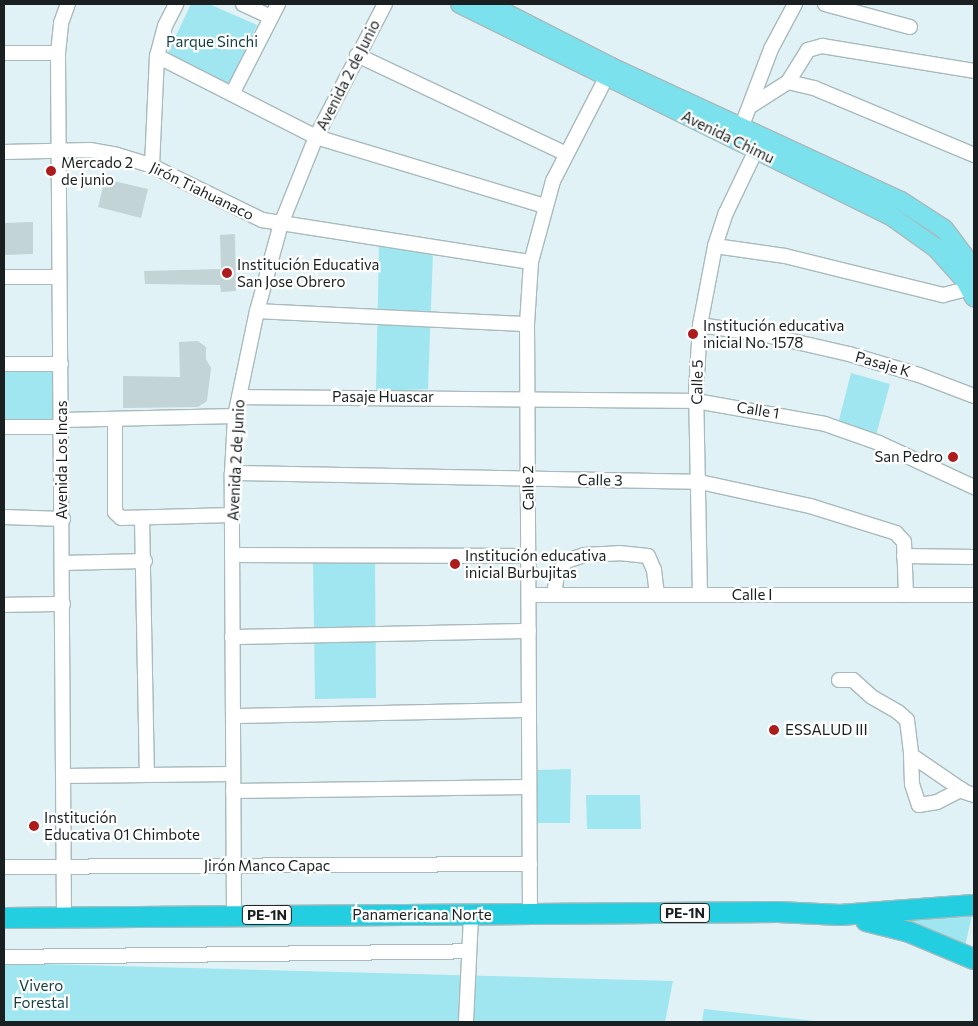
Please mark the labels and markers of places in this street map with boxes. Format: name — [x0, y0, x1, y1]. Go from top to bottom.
place label: Mercado 2 de junio — [61, 153, 133, 188]
marker: Mercado 2 de junio — [45, 165, 57, 177]
place label: Institución Educativa San Jose Obrero — [237, 255, 379, 290]
marker: Institución Educativa San Jose Obrero — [221, 267, 233, 279]
place label: Institución educativa inicial No. 1578 — [703, 316, 844, 351]
marker: Institución educativa inicial No. 1578 — [687, 328, 699, 340]
place label: San Pedro — [874, 448, 943, 466]
marker: San Pedro — [947, 451, 959, 463]
place label: Institución educativa inicial Burbujitas — [465, 546, 606, 581]
marker: Institución educativa inicial Burbujitas — [449, 558, 461, 570]
place label: ESSALUD III — [785, 721, 868, 739]
marker: ESSALUD III — [767, 723, 781, 737]
place label: Institución Educativa 01 Chimbote — [44, 808, 200, 843]
marker: Institución Educativa 01 Chimbote — [28, 820, 40, 832]

